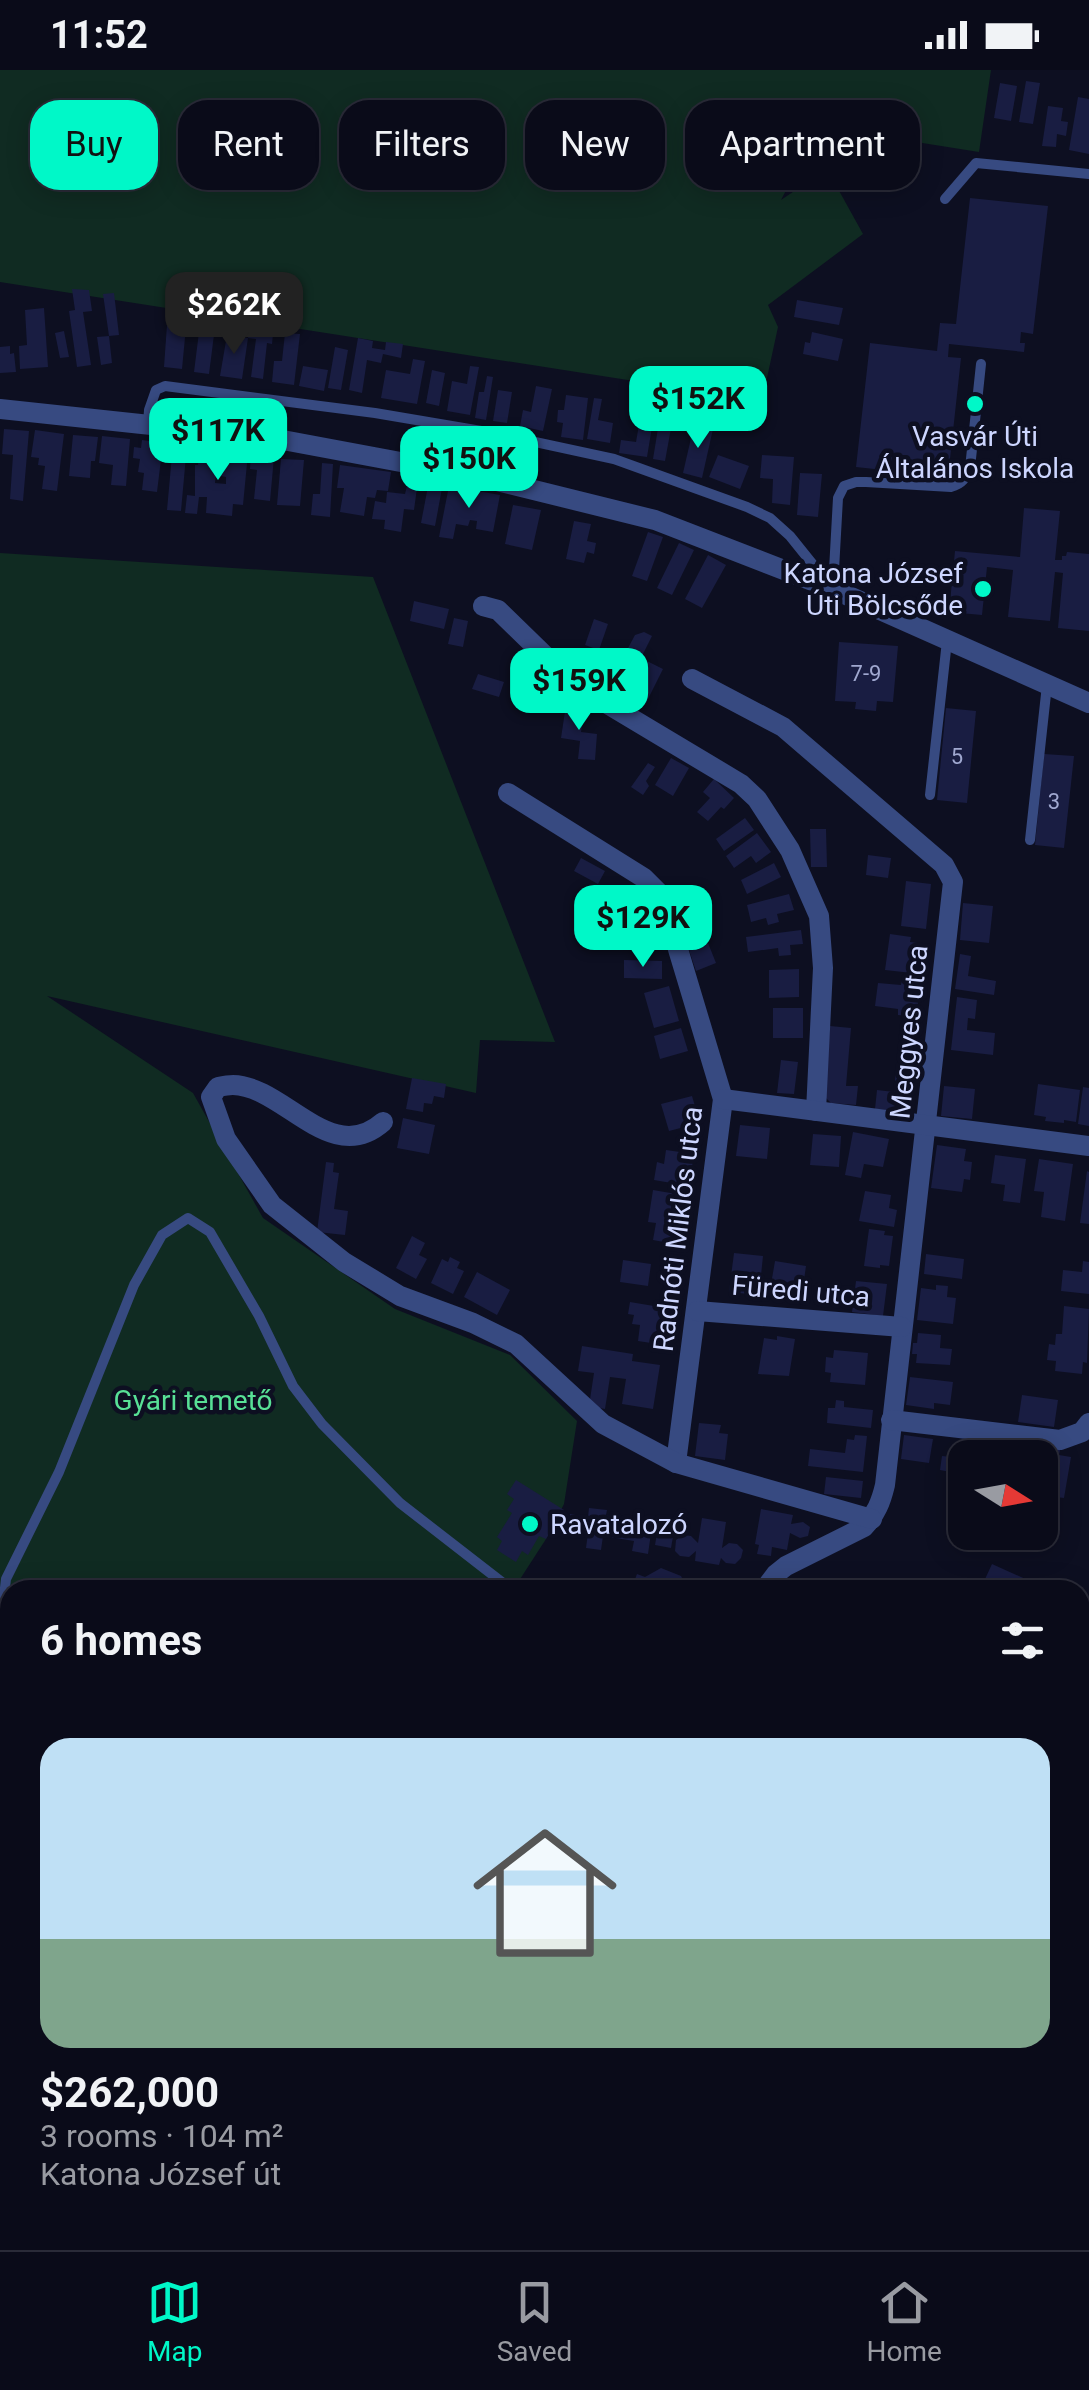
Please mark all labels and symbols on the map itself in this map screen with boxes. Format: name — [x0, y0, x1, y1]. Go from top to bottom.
pin: $262K — [164, 272, 304, 357]
pin: $152K — [628, 366, 768, 451]
marker: Vasvár Úti Általános Iskola — [964, 393, 986, 415]
pin: $117K — [148, 398, 288, 483]
place label: Vasvár Úti Általános Iskola — [876, 420, 1074, 485]
pin: $150K — [399, 426, 539, 511]
place label: Katona József Úti Bölcsőde — [784, 557, 963, 622]
marker: Katona József Úti Bölcsőde — [972, 578, 994, 600]
pin: $159K — [509, 648, 649, 733]
house number: 7-9 — [851, 661, 881, 686]
house number: 5 — [951, 744, 963, 769]
house number: 3 — [1048, 789, 1060, 814]
pin: $129K — [573, 885, 713, 970]
street label: Meggyes utca — [883, 943, 935, 1121]
street label: Radnóti Miklós utca — [647, 1105, 709, 1353]
street label: Füredi utca — [730, 1269, 872, 1313]
park label: Gyári temető — [114, 1384, 272, 1417]
north arrow — [948, 1440, 1058, 1550]
place label: Ravatalozó — [550, 1508, 687, 1541]
marker: Ravatalozó — [519, 1513, 541, 1535]

